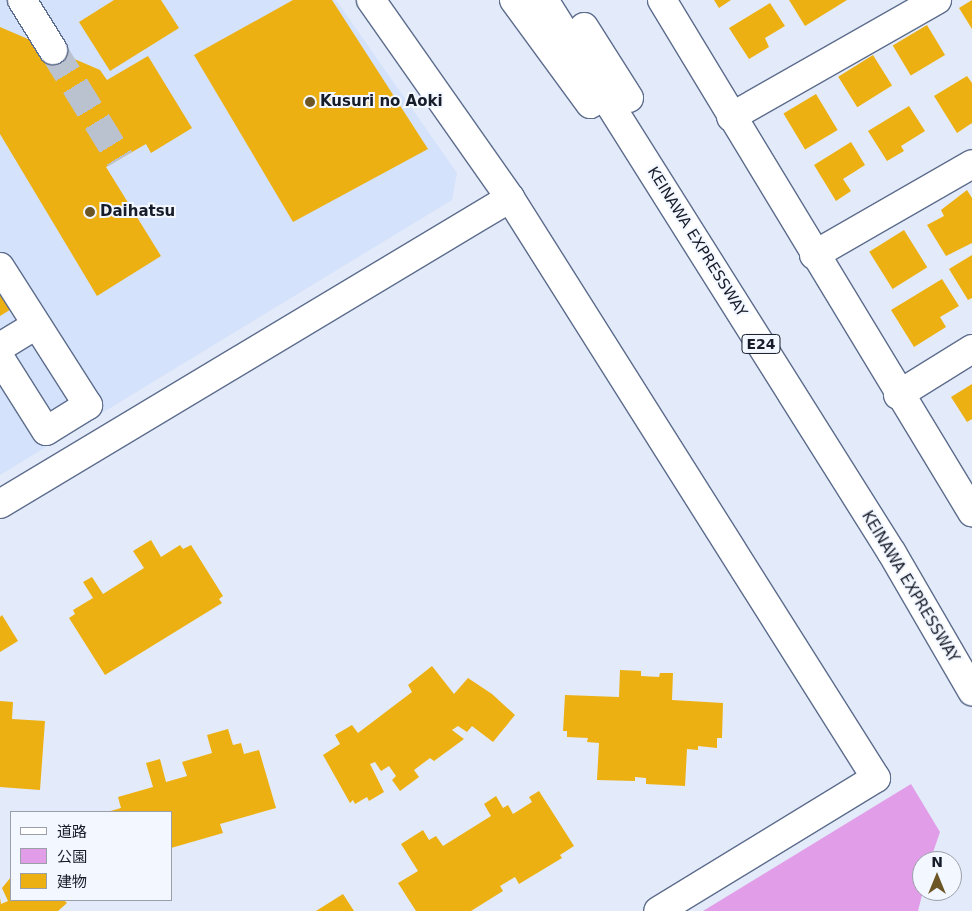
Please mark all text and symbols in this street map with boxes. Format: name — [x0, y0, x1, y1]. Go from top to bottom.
place label: Kusuri no Aoki — [320, 93, 443, 111]
marker: Kusuri no Aoki — [304, 96, 316, 108]
street label: KEINAWA EXPRESSWAY — [643, 164, 751, 320]
place label: Daihatsu — [100, 203, 175, 221]
marker: Daihatsu — [84, 206, 96, 218]
road number: E24 — [741, 332, 781, 356]
street label: KEINAWA EXPRESSWAY — [858, 508, 962, 666]
legend — [10, 811, 172, 901]
text: 道路 — [57, 823, 87, 841]
text: 公園 — [57, 848, 87, 866]
north arrow — [912, 851, 962, 901]
text: N — [931, 854, 943, 870]
text: 建物 — [57, 873, 87, 891]

